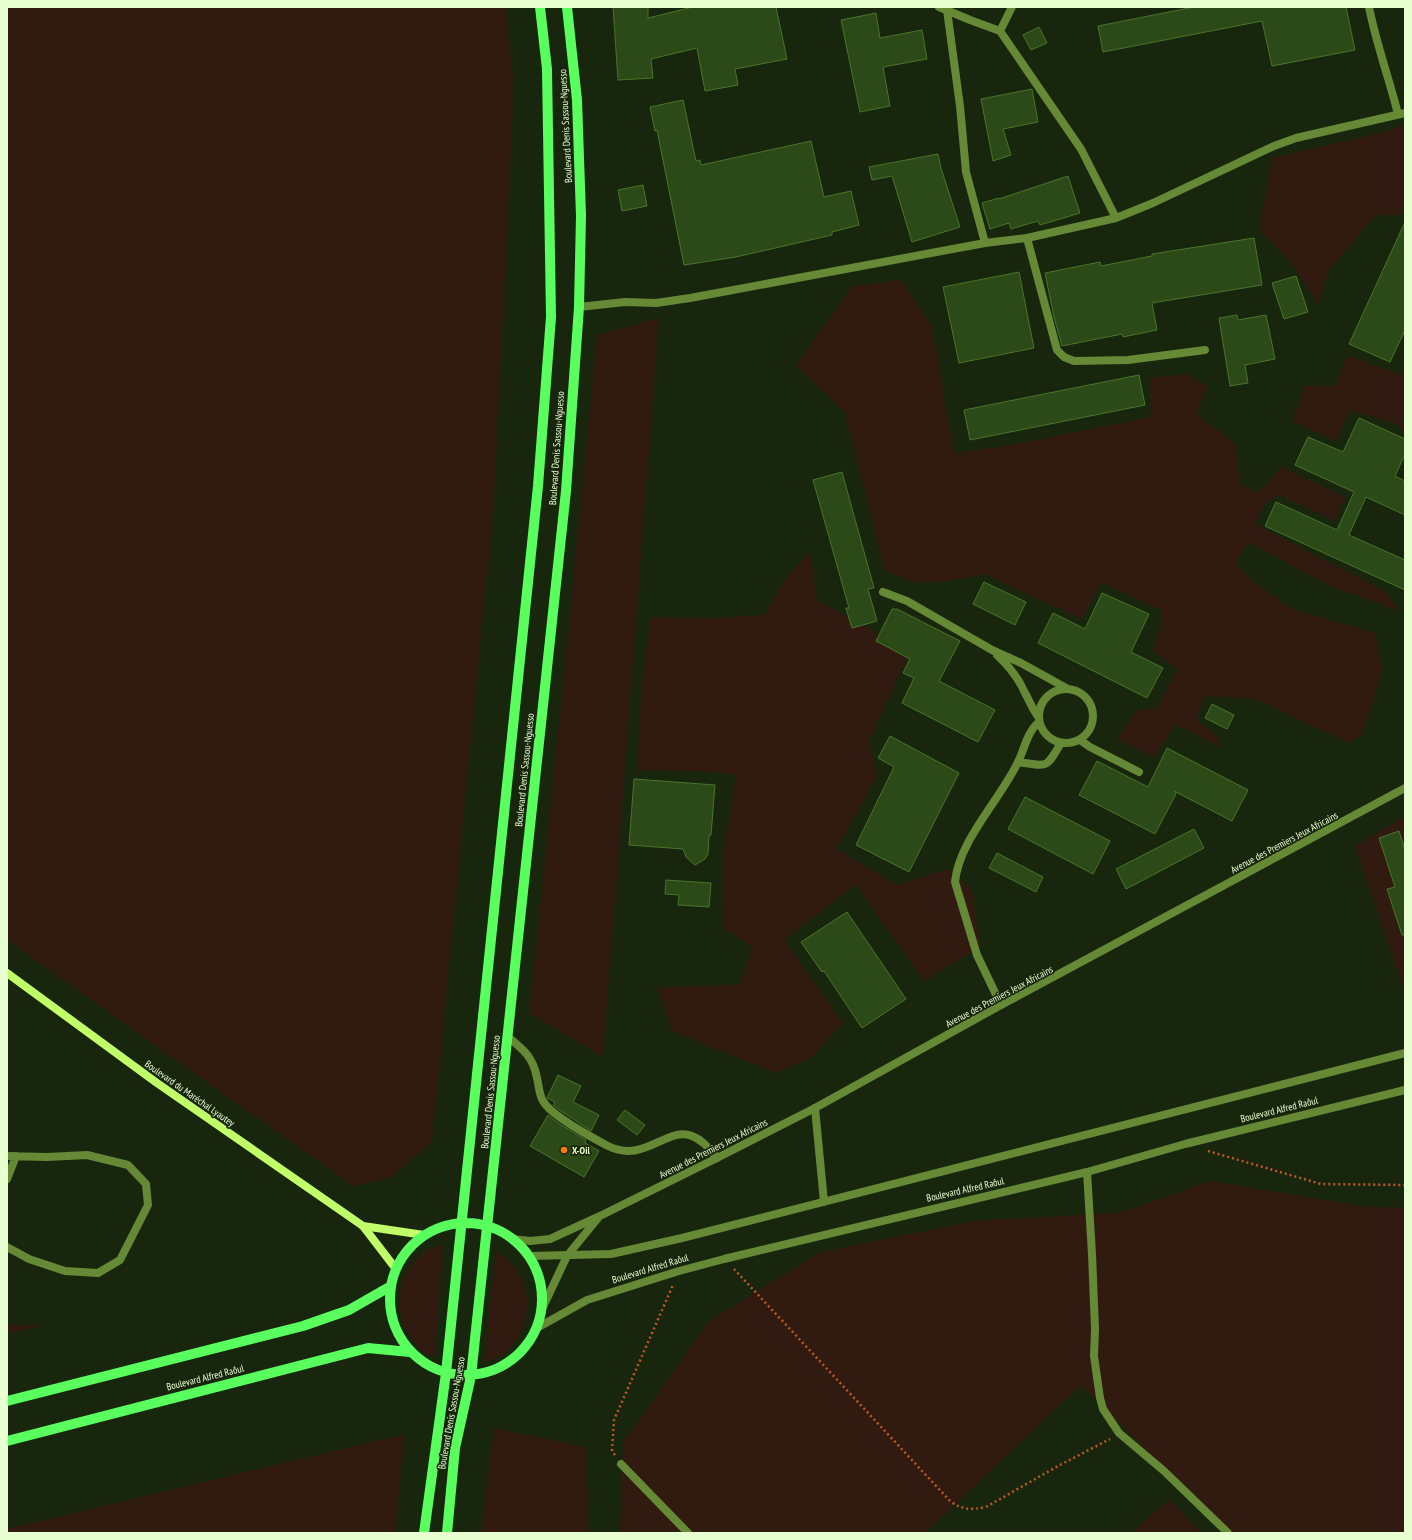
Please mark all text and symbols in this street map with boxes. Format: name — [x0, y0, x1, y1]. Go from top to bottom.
street label: Boulevard Denis Sassou-Nguesso — [556, 69, 575, 183]
street label: Boulevard Denis Sassou-Nguesso — [546, 391, 567, 505]
street label: Boulevard Denis Sassou-Nguesso — [512, 713, 537, 827]
street label: Avenue des Premiers Jeux Africains — [1228, 808, 1341, 876]
street label: Avenue des Premiers Jeux Africains — [943, 962, 1056, 1030]
street label: Boulevard Denis Sassou-Nguesso — [478, 1035, 503, 1149]
street label: Boulevard du Maréchal Lyautey — [142, 1057, 237, 1130]
street label: Boulevard Alfred Raôul — [1239, 1093, 1320, 1125]
street label: Avenue des Premiers Jeux Africains — [657, 1115, 770, 1181]
place label: X-Oil — [572, 1144, 590, 1157]
marker: X-Oil — [559, 1145, 569, 1155]
street label: Boulevard Alfred Raôul — [925, 1174, 1006, 1205]
street label: Boulevard Alfred Raôul — [610, 1250, 691, 1286]
street label: Boulevard Denis Sassou-Nguesso — [435, 1356, 468, 1470]
street label: Boulevard Alfred Raôul — [165, 1361, 246, 1393]

